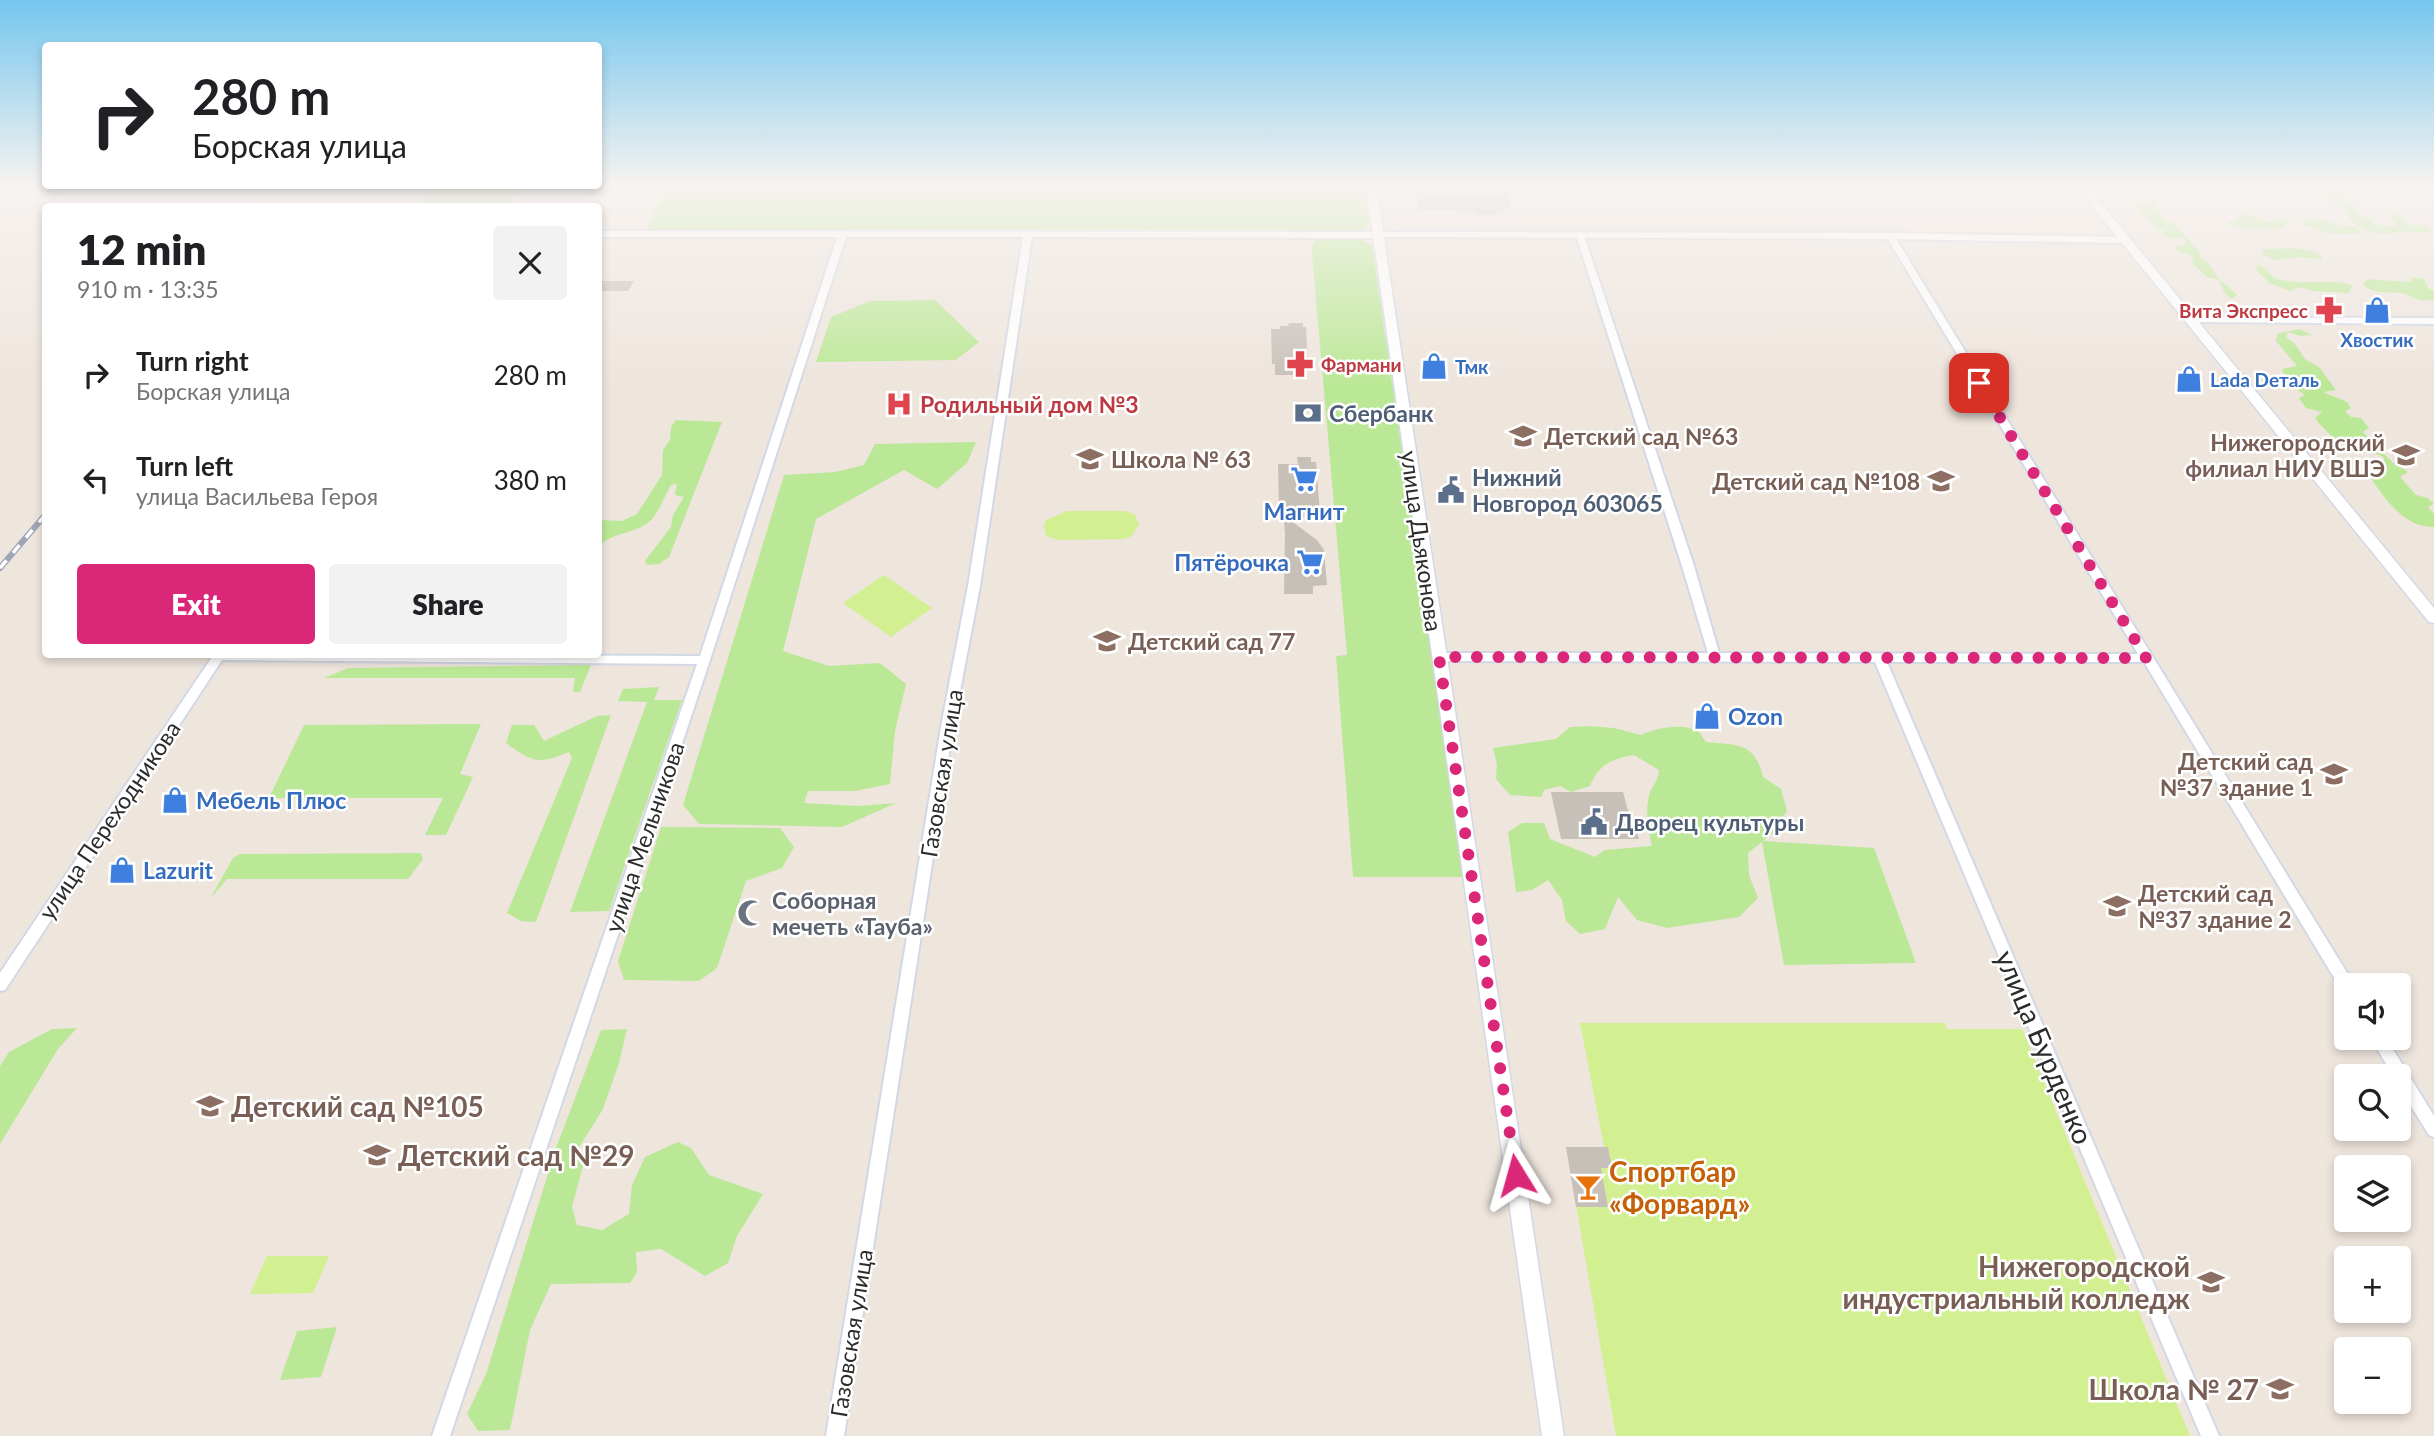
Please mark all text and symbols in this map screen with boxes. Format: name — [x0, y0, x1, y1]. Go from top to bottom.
text: 280 m — [192, 67, 330, 125]
icon: right — [77, 70, 168, 161]
text: Борская улица — [192, 126, 407, 165]
text: 12 min — [77, 224, 206, 274]
button: close — [493, 226, 567, 300]
text: 910 m · 13:35 — [77, 275, 219, 303]
pharmacy icon: Вита Экспресс — [2314, 295, 2344, 325]
shop icon: Хвостик — [2362, 295, 2392, 325]
place label: Вита Экспресс — [2179, 299, 2308, 322]
place label: Хвостик — [2340, 328, 2414, 351]
text: Turn right — [136, 345, 249, 377]
pharmacy icon: Фармани — [1285, 349, 1315, 379]
shop icon: Тмк — [1419, 351, 1449, 381]
place label: Фармани — [1321, 353, 1402, 376]
pin — [1949, 353, 2009, 413]
place label: Тмк — [1455, 355, 1489, 378]
icon: right — [77, 356, 115, 394]
text: 280 m — [494, 359, 567, 391]
icon: arrive — [1960, 364, 1998, 402]
shop icon: Lada Dеталь — [2174, 364, 2204, 394]
place label: Lada Dеталь — [2210, 368, 2319, 391]
text: Борская улица — [136, 377, 291, 405]
hospital icon: Родильный дом №3 — [884, 389, 914, 419]
place label: Родильный дом №3 — [920, 390, 1139, 418]
bank icon: Сбербанк — [1293, 398, 1323, 428]
place label: Сбербанк — [1329, 399, 1434, 427]
school or university icon: Детский сад №63 — [1508, 421, 1538, 451]
place label: Детский сад №63 — [1544, 422, 1738, 450]
place label: Нижегородский филиал НИУ ВШЭ — [2185, 428, 2385, 482]
school or university icon: Нижегородский филиал НИУ ВШЭ — [2391, 440, 2421, 470]
school or university icon: Школа № 63 — [1075, 444, 1105, 474]
place label: Школа № 63 — [1111, 445, 1251, 473]
street label: улица Дьяконова — [1395, 449, 1449, 633]
text: Turn left — [136, 450, 233, 482]
icon: left — [77, 461, 115, 499]
place label: Нижний Новгород 603065 — [1472, 463, 1663, 517]
text: 380 m — [494, 464, 567, 496]
supermarket icon: Магнит — [1289, 464, 1319, 494]
school or university icon: Детский сад №108 — [1926, 466, 1956, 496]
place label: Детский сад №108 — [1712, 467, 1920, 495]
public building icon: Нижний Новгород 603065 — [1436, 475, 1466, 505]
text: улица Васильева Героя — [136, 482, 378, 510]
place label: Магнит — [1263, 497, 1345, 525]
supermarket icon: Пятёрочка — [1295, 547, 1325, 577]
place label: Пятёрочка — [1174, 548, 1289, 576]
button: Exit — [77, 564, 315, 644]
button: Share — [329, 564, 567, 644]
school or university icon: Детский сад 77 — [1092, 626, 1122, 656]
place label: Детский сад 77 — [1128, 627, 1295, 655]
street label: Газовская улица — [914, 687, 968, 859]
shop icon: Ozon — [1692, 701, 1722, 731]
place label: Ozon — [1728, 702, 1783, 730]
street label: улица Переходникова — [32, 715, 186, 925]
street label: улица Мельникова — [598, 738, 690, 936]
place label: Детский сад №37 здание 1 — [2159, 747, 2313, 801]
school or university icon: Детский сад №37 здание 1 — [2319, 759, 2349, 789]
shop icon: Мебель Плюс — [160, 785, 190, 815]
place label: Мебель Плюс — [196, 786, 346, 814]
public building icon: Дворец культуры — [1579, 807, 1609, 837]
place label: Дворец культуры — [1615, 808, 1804, 836]
shop icon: Lazurit — [107, 855, 137, 885]
place label: Lazurit — [143, 856, 214, 884]
place label: Детский сад №37 здание 2 — [2138, 879, 2292, 933]
place label: Соборная мечеть «Тауба» — [772, 886, 933, 940]
school or university icon: Детский сад №37 здание 2 — [2102, 891, 2132, 921]
mosque icon: Соборная мечеть «Тауба» — [736, 898, 766, 928]
street label: улица Бурденко — [1989, 945, 2101, 1149]
map controls — [2334, 973, 2411, 1414]
button: sound — [2334, 973, 2411, 1050]
button: search — [2334, 1064, 2411, 1141]
place label: Детский сад №105 — [231, 1089, 484, 1123]
school or university icon: Детский сад №105 — [195, 1091, 225, 1121]
place label: Детский сад №29 — [398, 1138, 635, 1172]
position arrow — [1479, 1138, 1553, 1212]
school or university icon: Детский сад №29 — [362, 1140, 392, 1170]
place label: Спортбар «Форвард» — [1609, 1154, 1750, 1220]
button: layers — [2334, 1155, 2411, 1232]
bar icon: Спортбар «Форвард» — [1573, 1172, 1603, 1202]
button: + — [2334, 1246, 2411, 1323]
street label: Газовская улица — [824, 1247, 878, 1419]
place label: Нижегородской индустриальный колледж — [1843, 1249, 2190, 1315]
school or university icon: Нижегородской индустриальный колледж — [2196, 1267, 2226, 1297]
button: − — [2334, 1337, 2411, 1414]
place label: Школа № 27 — [2088, 1372, 2259, 1406]
school or university icon: Школа № 27 — [2265, 1374, 2295, 1404]

